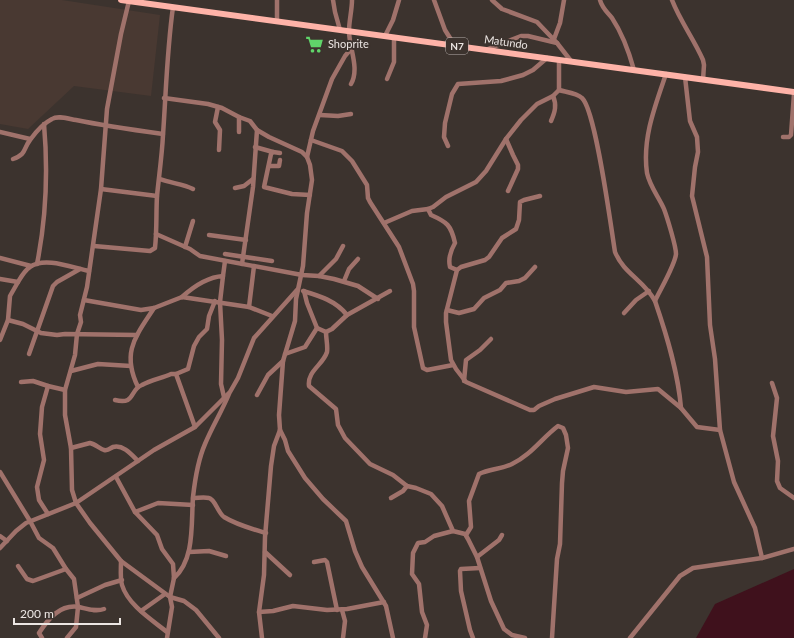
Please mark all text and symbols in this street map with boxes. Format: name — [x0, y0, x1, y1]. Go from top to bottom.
street label: Matundo — [483, 32, 529, 51]
supermarket icon: Shoprite — [305, 34, 325, 54]
place label: Shoprite — [328, 37, 369, 50]
road number: N7 — [446, 38, 468, 54]
scale bar — [14, 600, 120, 626]
text: 200 m — [20, 606, 54, 621]

